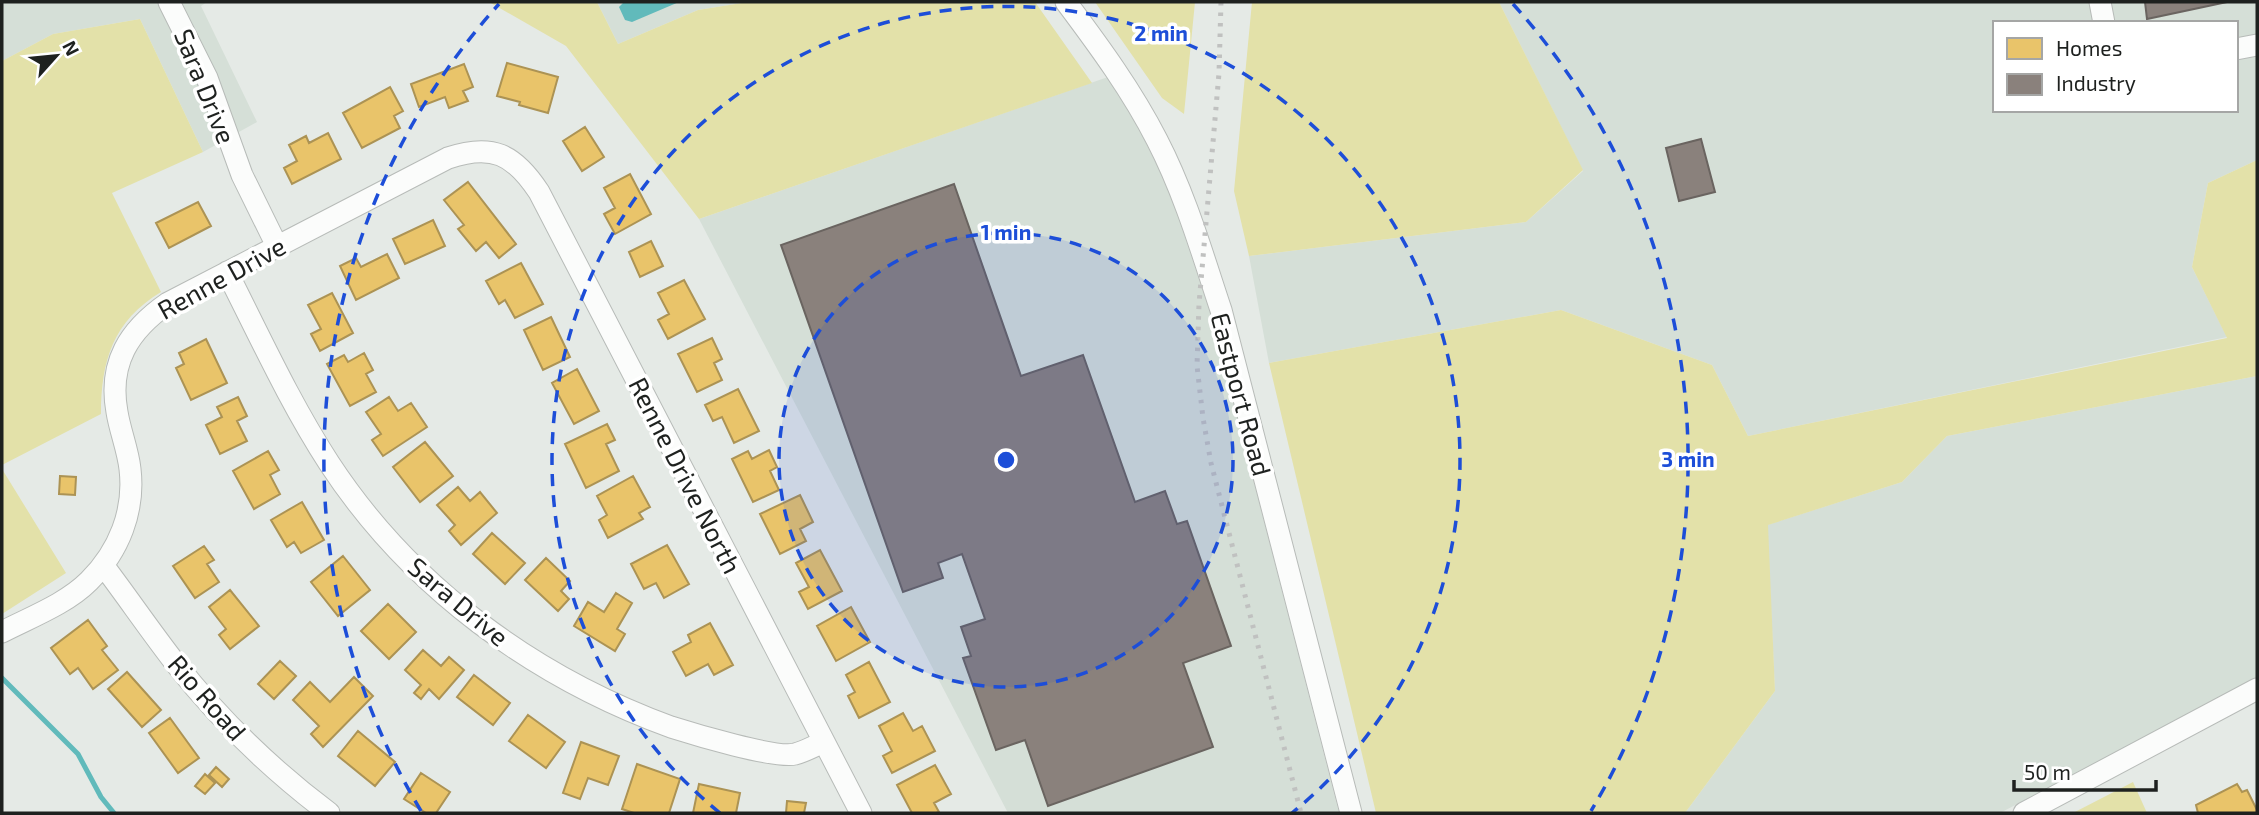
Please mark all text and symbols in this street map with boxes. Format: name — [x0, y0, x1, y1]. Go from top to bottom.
text: 2 min — [1134, 20, 1188, 45]
north arrow — [21, 21, 91, 91]
legend — [1993, 21, 2238, 112]
street label: Sara Drive — [169, 24, 243, 148]
text: Homes — [2056, 35, 2122, 60]
text: N — [58, 37, 85, 59]
text: Industry — [2056, 70, 2136, 95]
text: 1 min — [981, 219, 1031, 244]
street label: Renne Drive — [152, 229, 290, 325]
street label: Eastport Road — [1205, 309, 1279, 479]
street label: Renne Drive North — [623, 372, 749, 578]
text: 3 min — [1661, 446, 1715, 471]
centre of rings — [994, 448, 1018, 472]
street label: Sara Drive — [403, 550, 515, 652]
street label: Rio Road — [163, 648, 253, 746]
scale bar — [2014, 748, 2156, 792]
text: 50 m — [2024, 759, 2071, 784]

